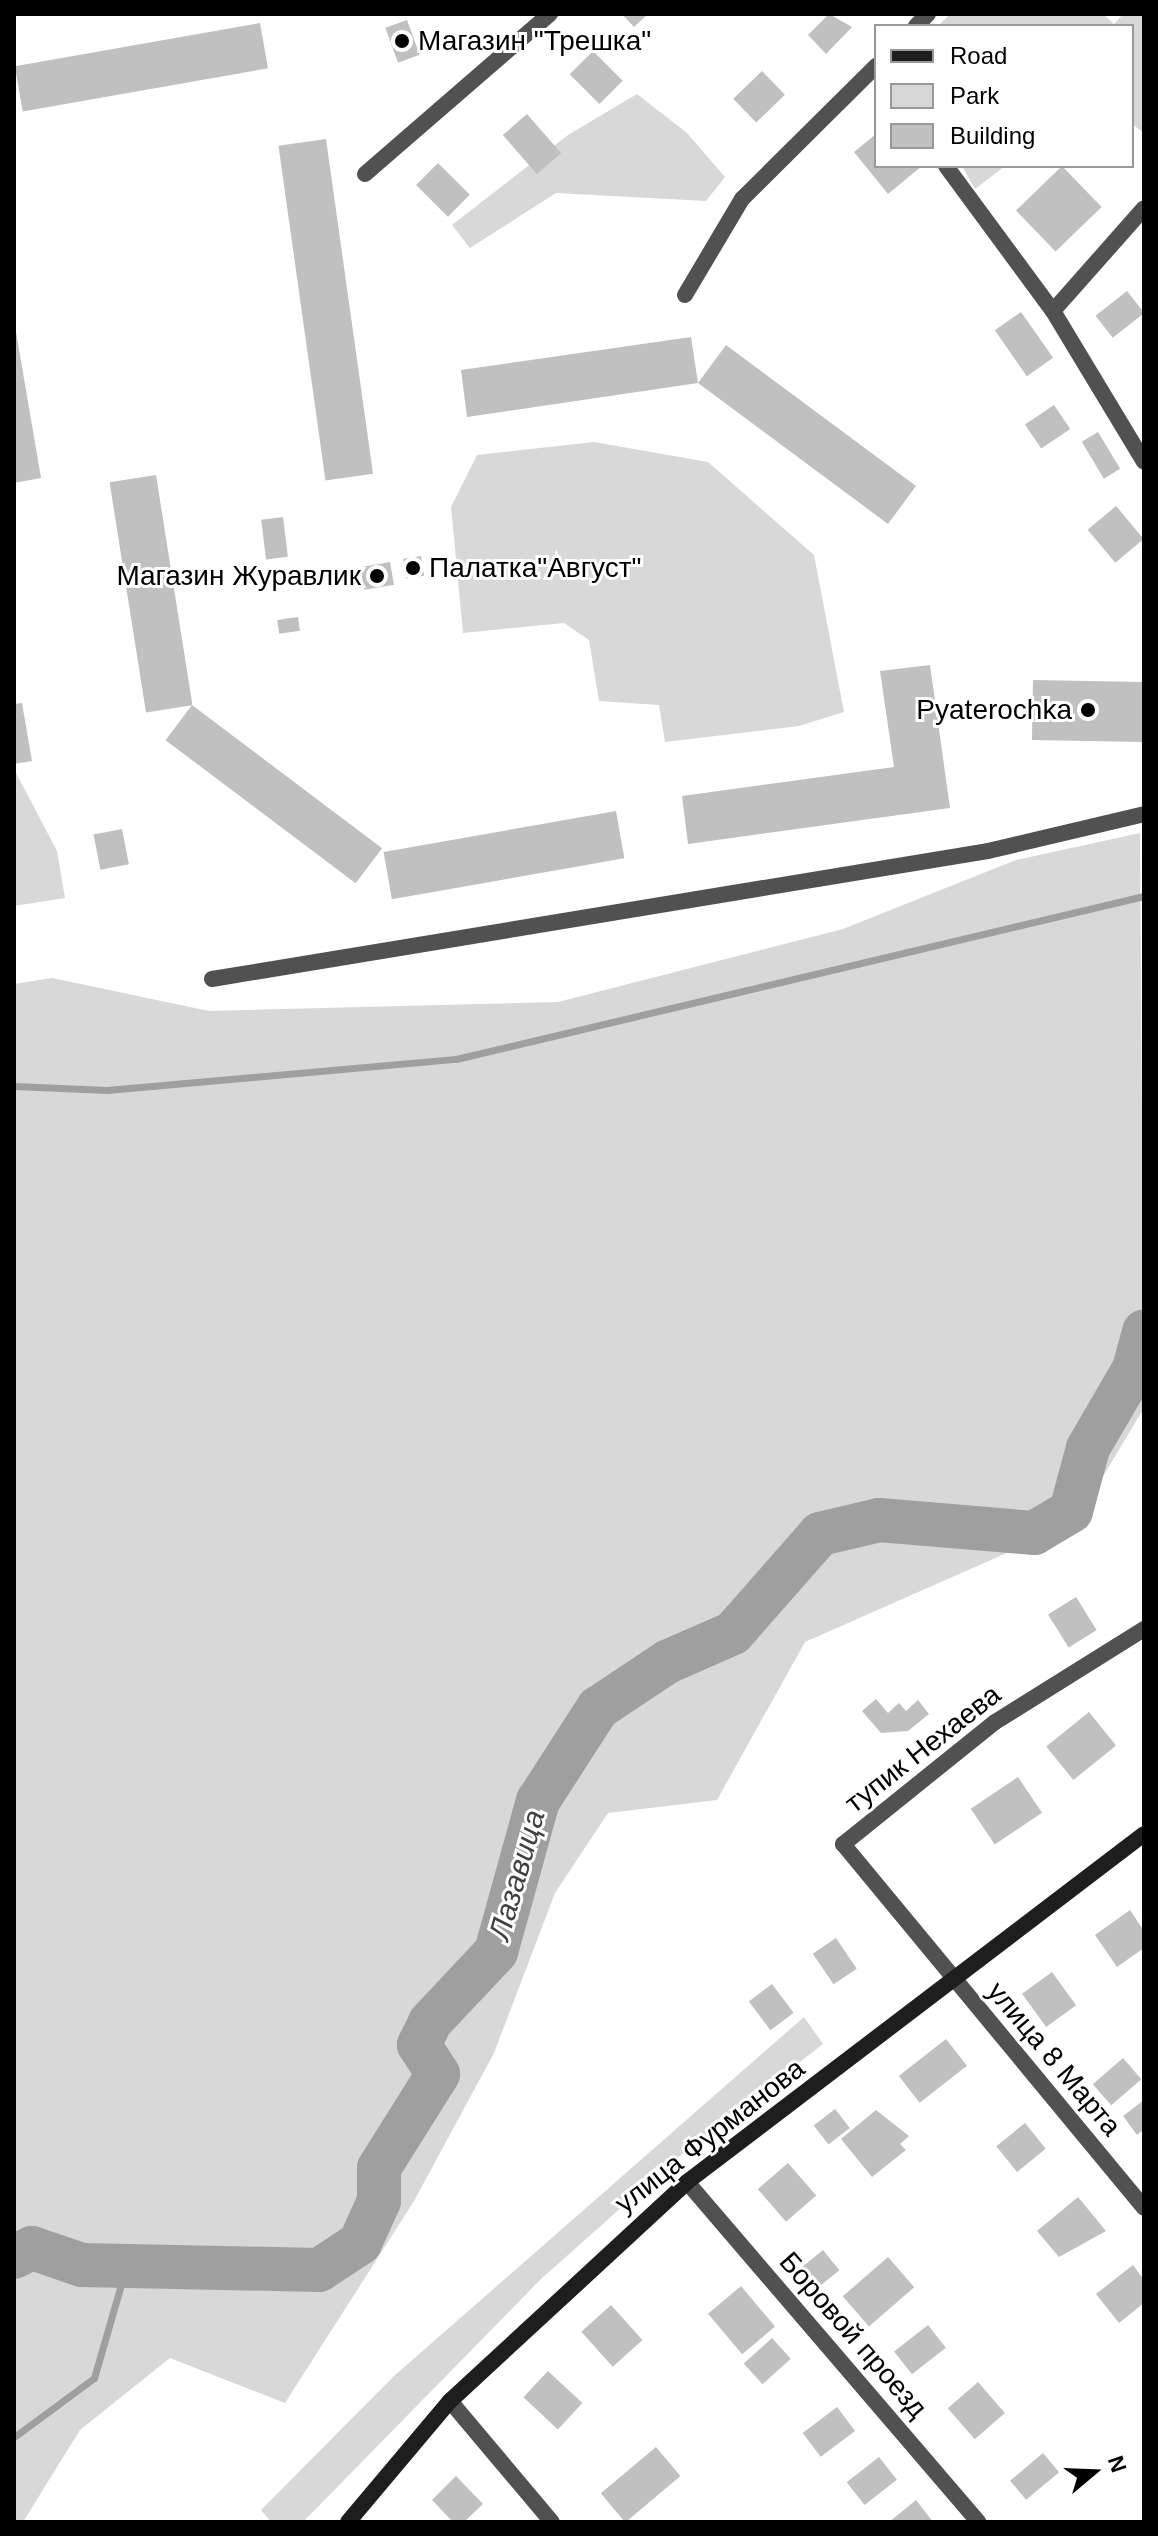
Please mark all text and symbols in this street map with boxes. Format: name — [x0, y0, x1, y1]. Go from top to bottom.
place label: Магазин "Трешка" — [418, 24, 651, 58]
legend — [874, 24, 1134, 168]
marker: Магазин "Трешка" — [393, 32, 411, 50]
text: Road — [950, 42, 1007, 69]
text: Park — [950, 82, 999, 109]
text: Building — [950, 122, 1035, 149]
place label: Палатка"Август" — [429, 551, 641, 585]
place label: Магазин Журавлик — [116, 559, 361, 593]
marker: Палатка"Август" — [404, 559, 422, 577]
marker: Магазин Журавлик — [368, 567, 386, 585]
place label: Pyaterochka — [916, 693, 1072, 727]
marker: Pyaterochka — [1079, 701, 1097, 719]
street label: тупик Нехаева — [839, 1678, 1007, 1820]
water label: Лазавица — [481, 1806, 553, 1944]
street label: улица 8 Марта — [980, 1975, 1128, 2143]
street label: улица Фурманова — [609, 2052, 811, 2220]
street label: Боровой проезд — [772, 2245, 934, 2425]
north arrow — [1054, 2432, 1134, 2512]
text: N — [1103, 2452, 1132, 2476]

